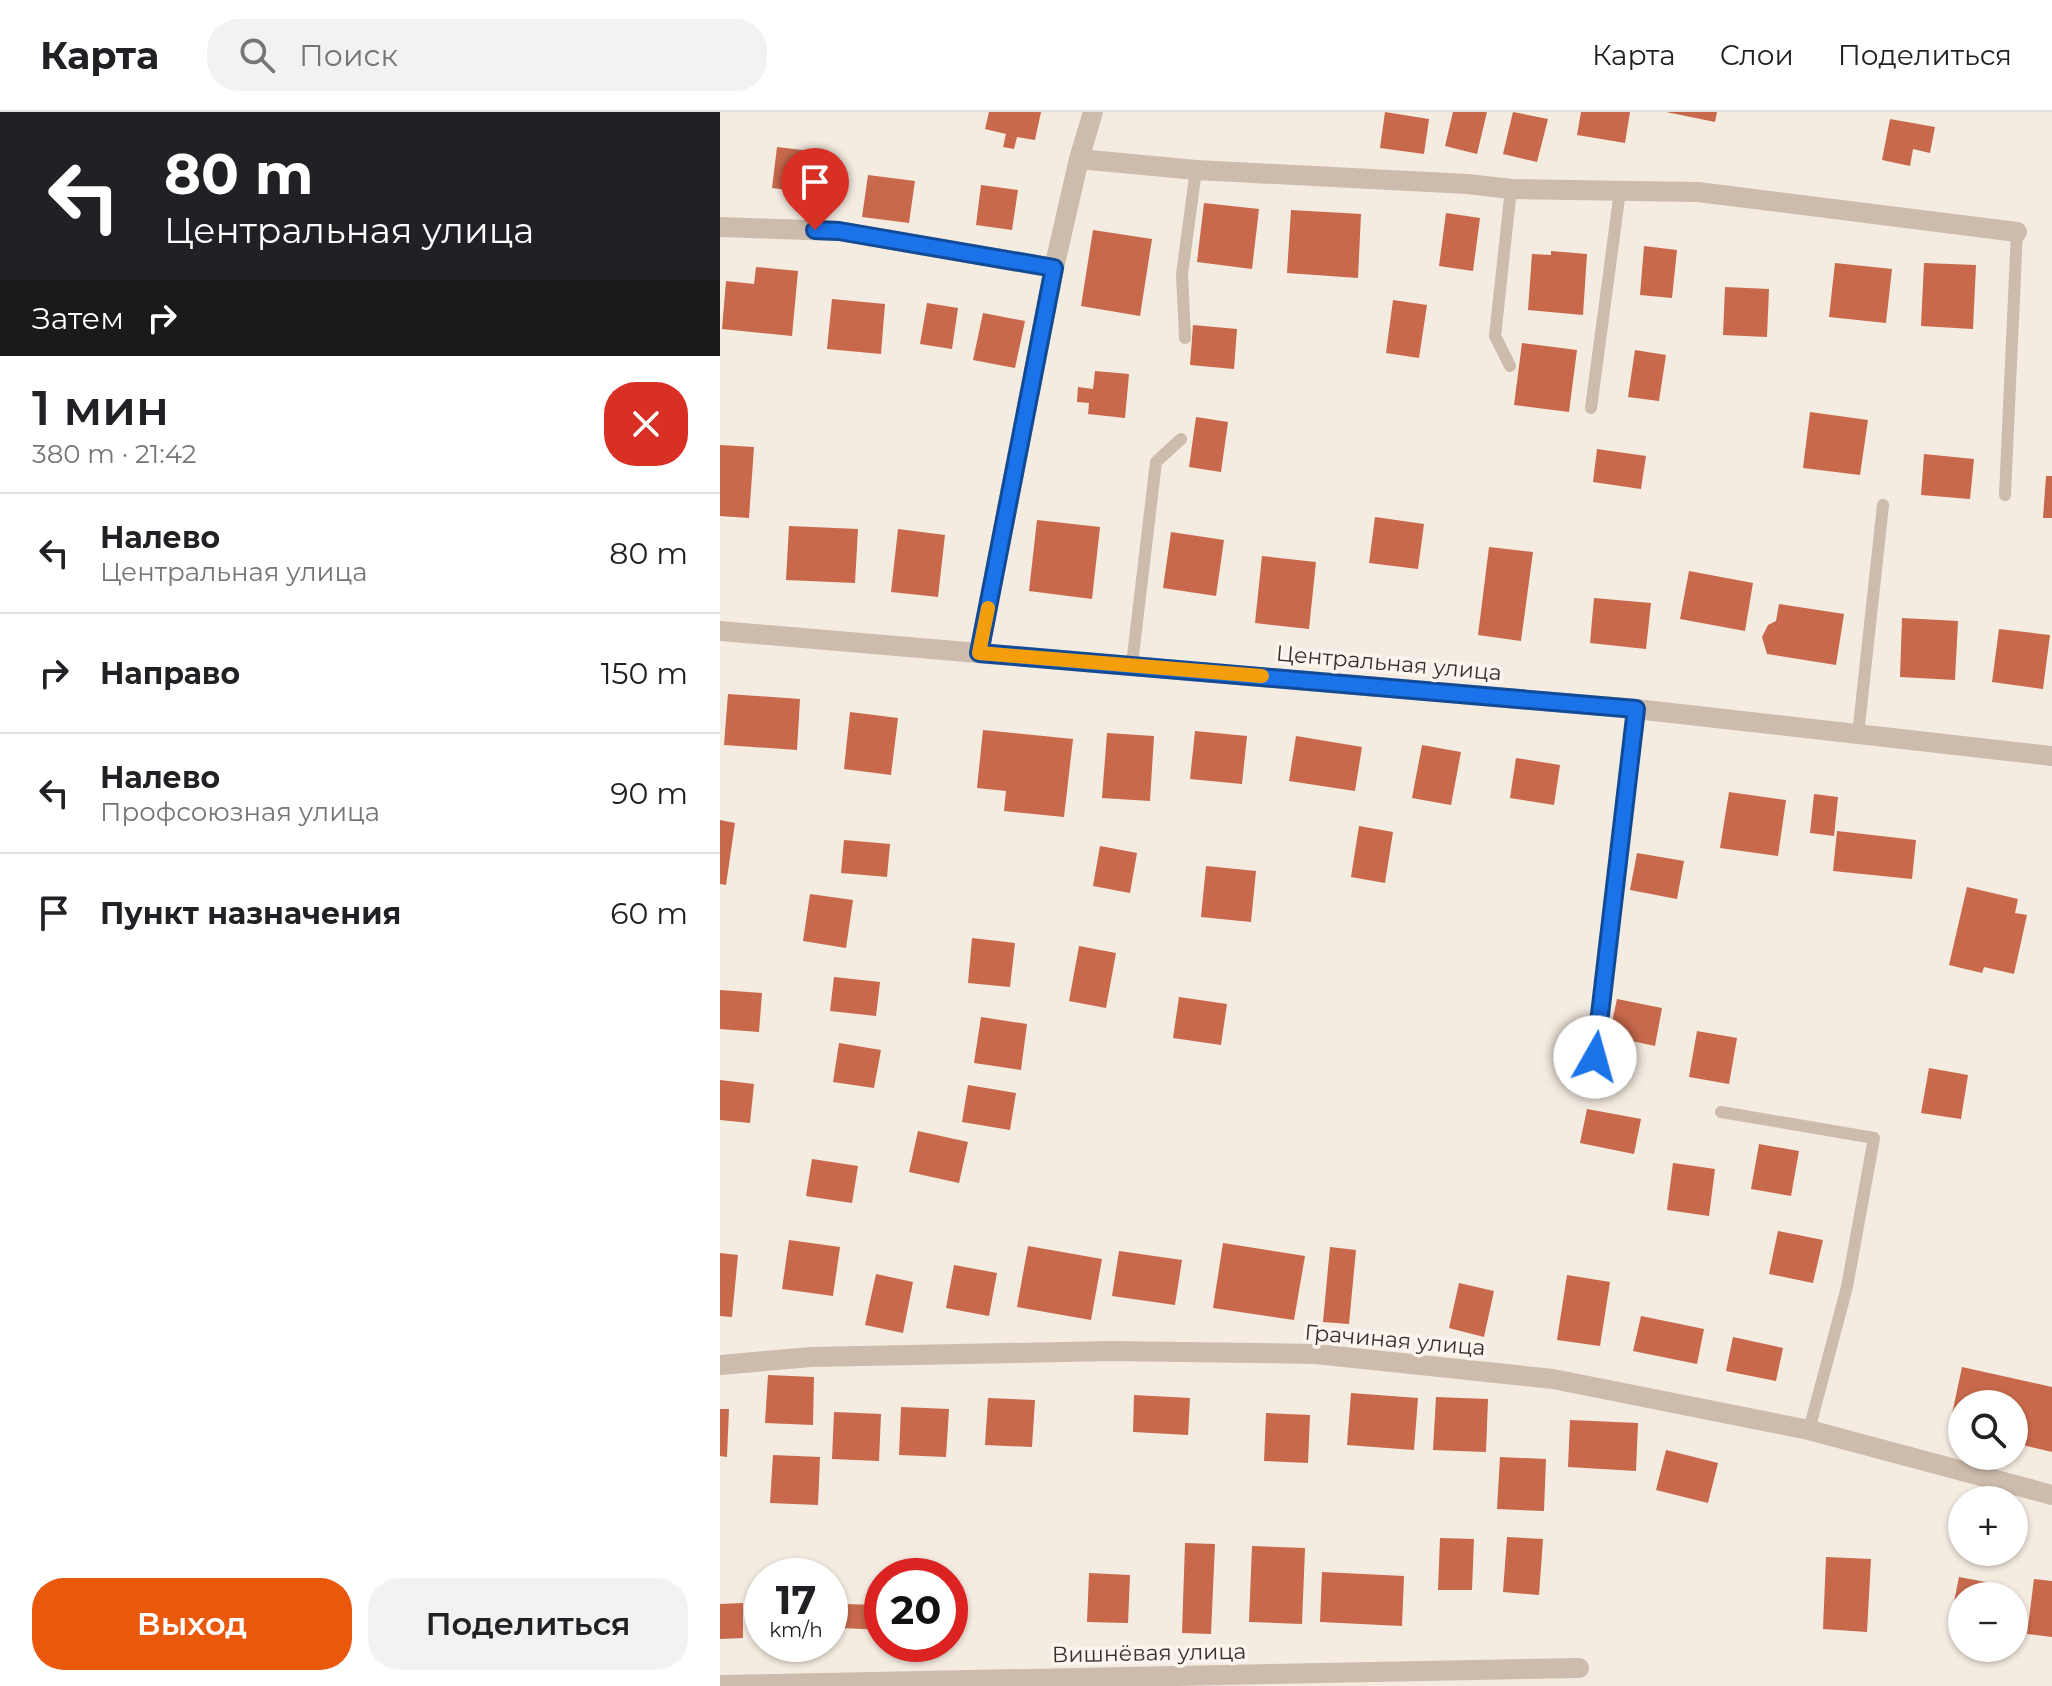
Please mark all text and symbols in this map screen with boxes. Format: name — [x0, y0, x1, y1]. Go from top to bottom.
search box — [207, 19, 767, 91]
text: Карта — [40, 32, 159, 79]
icon: search — [235, 33, 279, 77]
text: Поиск — [299, 37, 398, 74]
text: Карта — [1592, 38, 1676, 72]
text: Слои — [1720, 38, 1794, 72]
text: Поделиться — [1838, 38, 2012, 72]
text: 80 m — [164, 140, 314, 208]
icon: left — [32, 144, 136, 248]
pin — [781, 148, 849, 230]
icon: arrive — [793, 160, 837, 204]
text: Центральная улица — [164, 208, 534, 252]
icon: right — [140, 296, 184, 340]
text: Затем — [32, 300, 124, 337]
text: 1 мин — [32, 379, 169, 437]
button: close — [604, 382, 688, 466]
text: 380 m · 21:42 — [32, 438, 197, 470]
text: Налево — [100, 519, 220, 556]
icon: left — [32, 531, 76, 575]
text: 80 m — [609, 535, 688, 572]
text: Центральная улица — [100, 556, 367, 588]
street label: Центральная улица — [1275, 640, 1503, 686]
icon: right — [32, 651, 76, 695]
text: Направо — [100, 655, 240, 692]
text: 150 m — [601, 655, 688, 692]
text: Налево — [100, 759, 220, 796]
icon: left — [32, 771, 76, 815]
text: 90 m — [610, 775, 688, 812]
text: Профсоюзная улица — [100, 796, 380, 828]
icon: arrive — [32, 891, 76, 935]
text: Пункт назначения — [100, 895, 401, 932]
text: 60 m — [610, 895, 688, 932]
position arrow — [1553, 1015, 1637, 1099]
street label: Грачиная улица — [1303, 1319, 1487, 1361]
map controls — [1948, 1390, 2028, 1662]
button: search — [1948, 1390, 2028, 1470]
button: + — [1948, 1486, 2028, 1566]
speed limit sign: 20 — [864, 1558, 968, 1662]
text: 17 — [776, 1575, 816, 1624]
button: Выход — [32, 1578, 352, 1670]
button: Поделиться — [368, 1578, 688, 1670]
button: − — [1948, 1582, 2028, 1662]
text: km/h — [769, 1618, 823, 1642]
street label: Вишнёвая улица — [1052, 1638, 1246, 1668]

